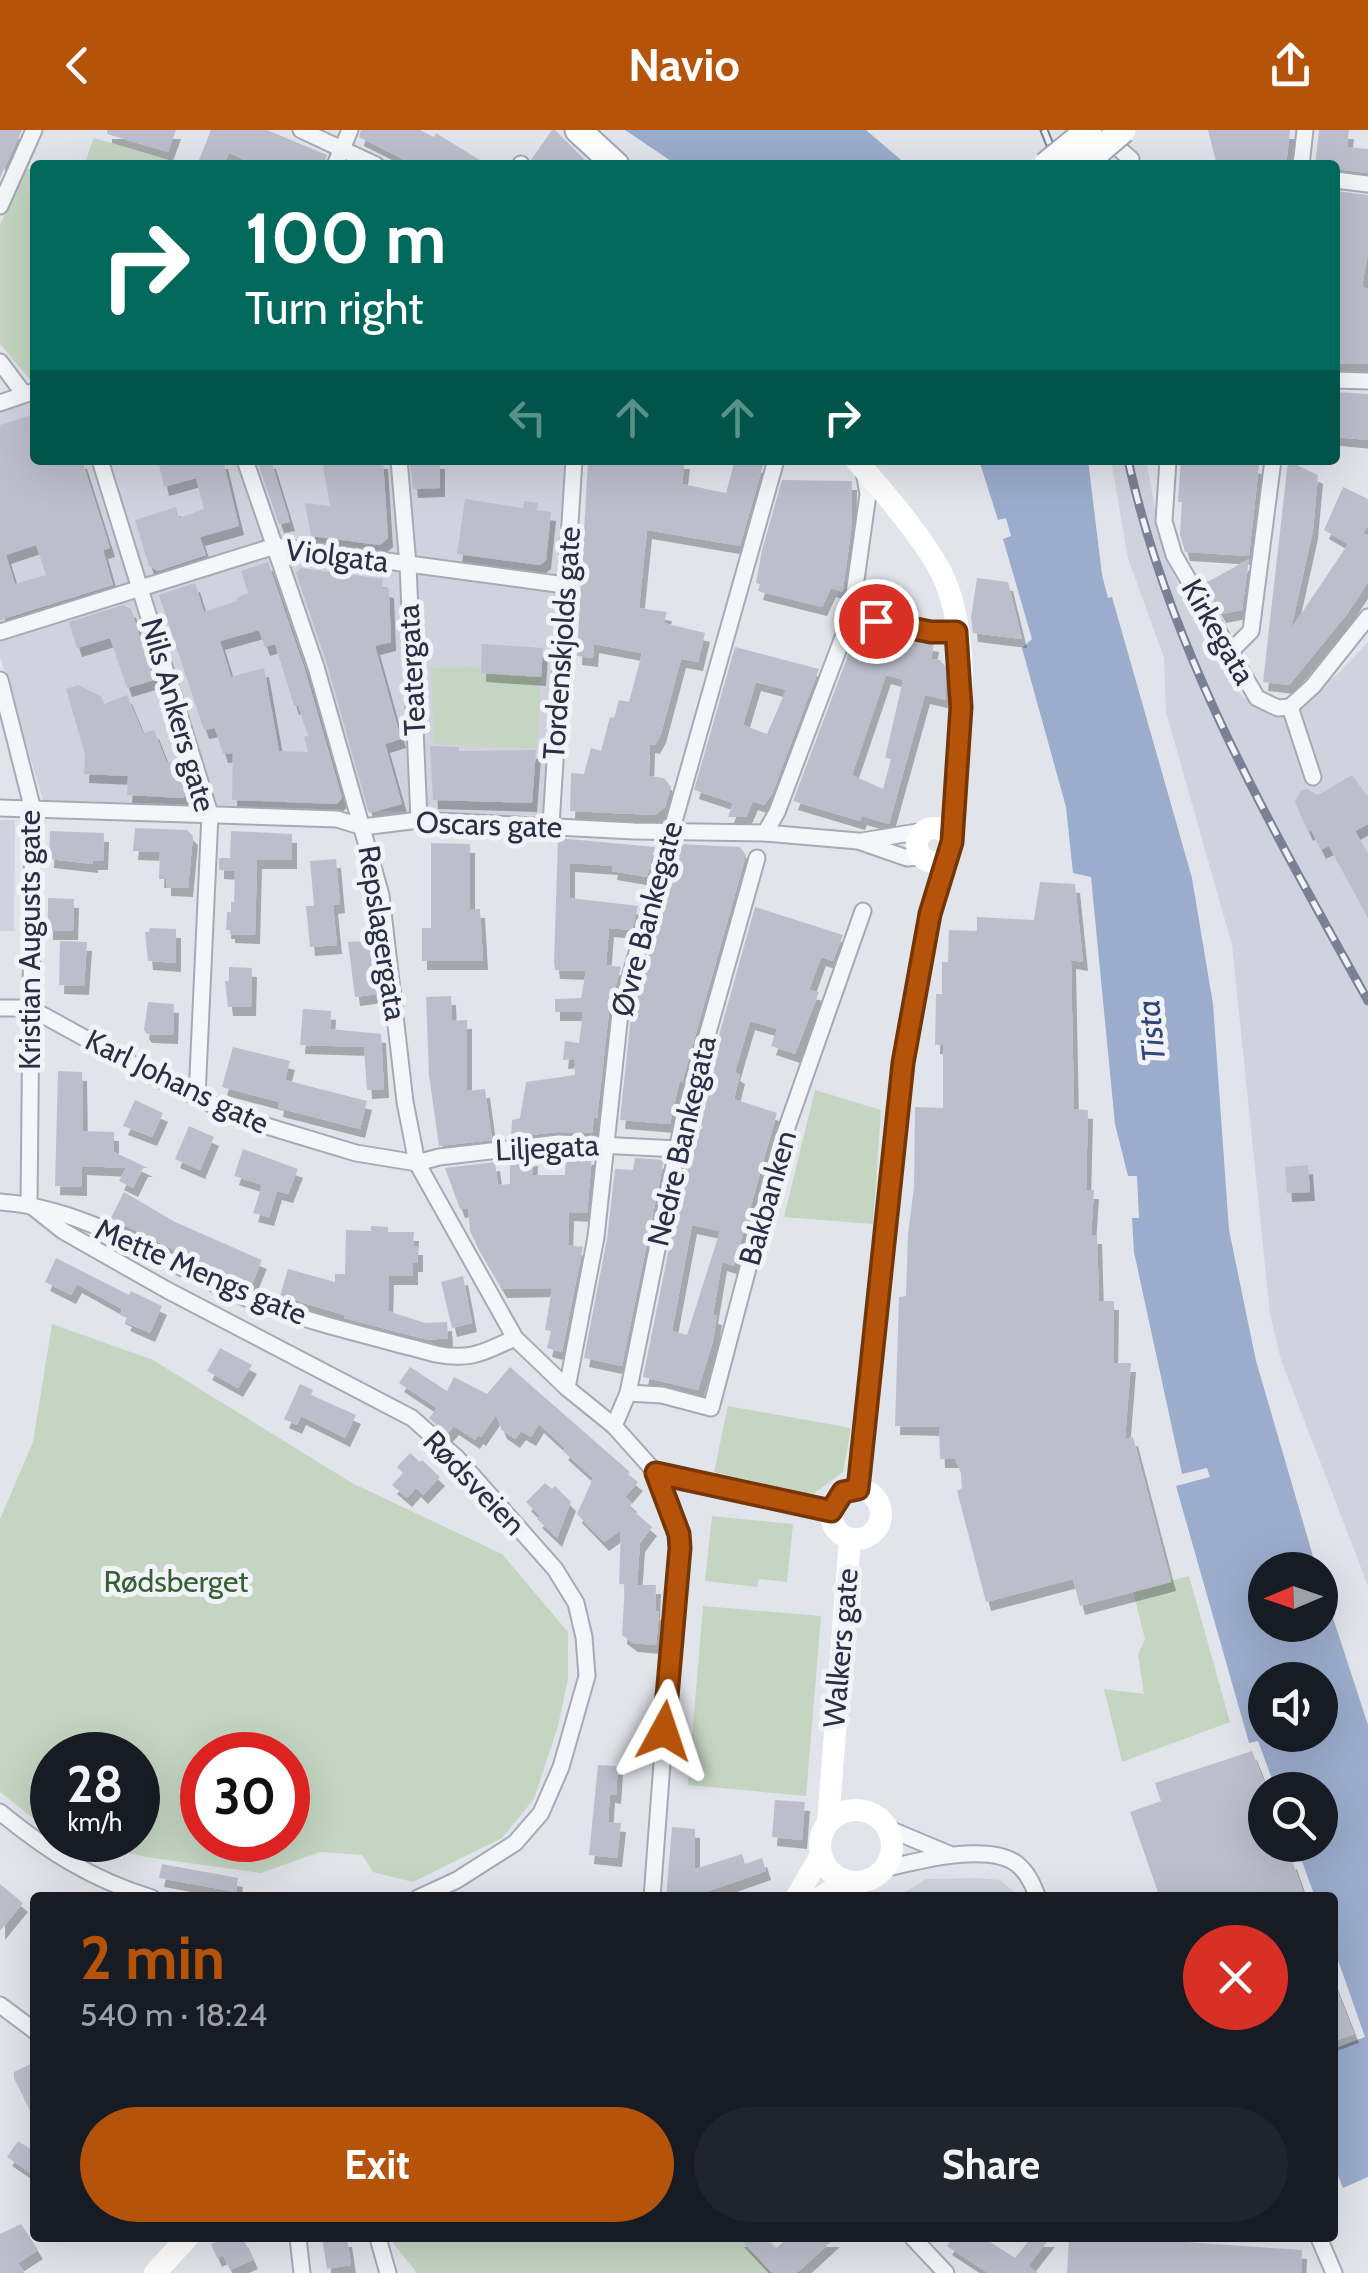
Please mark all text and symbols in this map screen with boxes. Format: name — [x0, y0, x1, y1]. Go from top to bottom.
icon: back — [50, 38, 105, 93]
text: Navio — [628, 38, 740, 92]
icon: share — [1263, 38, 1318, 93]
text: 100 m — [245, 195, 446, 281]
icon: right — [80, 200, 210, 330]
text: Turn right — [245, 281, 424, 335]
icon: left — [500, 390, 555, 445]
icon: ahead — [605, 390, 660, 445]
icon: ahead — [710, 390, 765, 445]
icon: right — [815, 390, 870, 445]
street label: Tordenskjolds gate — [535, 525, 588, 761]
street label: Violgata — [284, 531, 391, 580]
street label: Kirkegata — [1174, 573, 1264, 691]
pin — [834, 579, 919, 664]
icon: arrive — [849, 594, 904, 649]
street label: Teatergata — [390, 603, 433, 737]
street label: Nils Ankers gate — [133, 614, 224, 816]
street label: Oscars gate — [415, 803, 563, 846]
street label: Kristian Augusts gate — [11, 810, 48, 1070]
street label: Øvre Bankegate — [603, 817, 690, 1021]
street label: Repslagergata — [350, 843, 415, 1024]
water label: Tista — [1128, 998, 1173, 1064]
street label: Karl Johans gate — [79, 1021, 275, 1142]
street label: Nedre Bankegata — [639, 1032, 724, 1250]
street label: Liljegata — [494, 1126, 600, 1169]
street label: Bakbanken — [731, 1126, 804, 1270]
street label: Mette Mengs gate — [90, 1210, 313, 1333]
street label: Rødsveien — [415, 1423, 533, 1543]
north arrow — [1248, 1552, 1338, 1642]
map controls — [1248, 1552, 1338, 1862]
park label: Rødsberget — [104, 1563, 248, 1600]
street label: Walkers gate — [815, 1567, 866, 1729]
button: sound — [1248, 1662, 1338, 1752]
position arrow — [612, 1679, 716, 1783]
speed limit sign: 30 — [180, 1732, 310, 1862]
text: 28 — [67, 1754, 123, 1815]
button: search — [1248, 1772, 1338, 1862]
text: km/h — [68, 1807, 122, 1837]
text: 2 min — [80, 1921, 225, 1994]
button: close — [1183, 1925, 1288, 2030]
text: 540 m · 18:24 — [80, 1995, 267, 2034]
button: Exit — [80, 2107, 674, 2222]
button: Share — [694, 2107, 1288, 2222]

